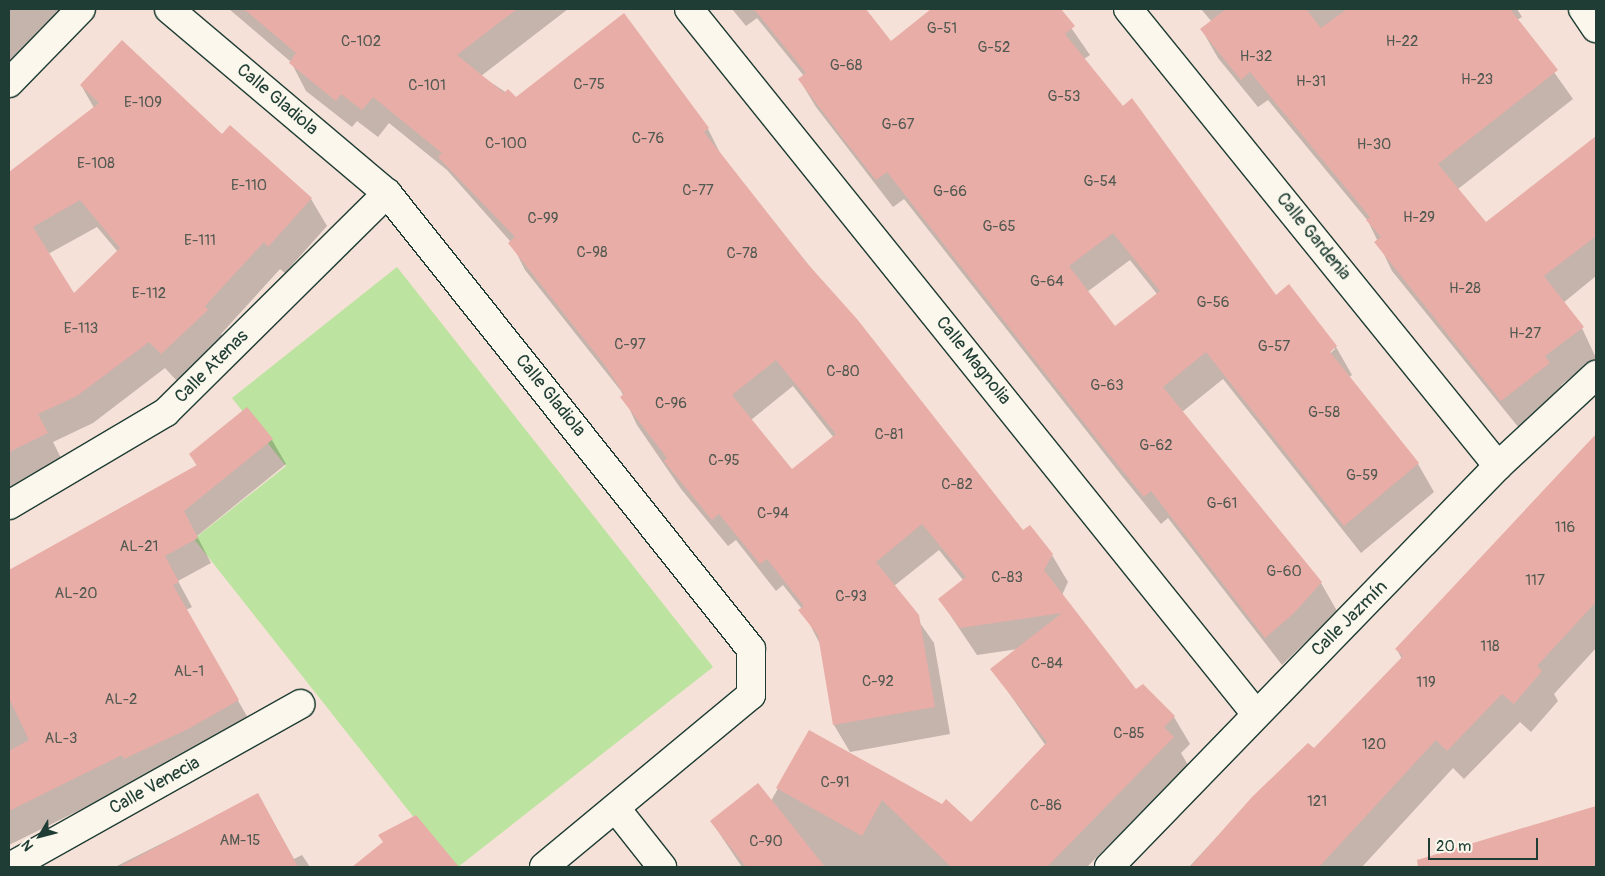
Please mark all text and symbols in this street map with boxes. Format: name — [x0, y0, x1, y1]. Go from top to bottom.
house number: G-51 — [927, 20, 957, 38]
house number: C-102 — [341, 33, 381, 51]
house number: H-22 — [1386, 33, 1418, 51]
house number: G-52 — [978, 39, 1010, 57]
house number: H-32 — [1240, 48, 1272, 66]
house number: G-68 — [830, 57, 862, 75]
street label: Calle Gladiola — [232, 60, 322, 140]
house number: H-23 — [1461, 71, 1493, 89]
house number: H-31 — [1296, 73, 1326, 91]
house number: C-75 — [573, 76, 605, 94]
house number: C-101 — [408, 77, 446, 95]
house number: G-53 — [1048, 88, 1080, 106]
house number: E-109 — [124, 94, 162, 112]
house number: G-67 — [882, 116, 914, 134]
house number: C-76 — [632, 130, 664, 148]
house number: C-100 — [485, 135, 527, 153]
house number: H-30 — [1357, 136, 1391, 154]
house number: E-108 — [77, 155, 115, 173]
house number: G-54 — [1083, 173, 1117, 191]
house number: E-110 — [231, 177, 267, 195]
house number: C-77 — [682, 182, 714, 200]
house number: G-66 — [933, 183, 967, 201]
street label: Calle Gardenia — [1271, 189, 1355, 285]
house number: H-29 — [1403, 209, 1435, 227]
house number: C-99 — [527, 210, 559, 228]
house number: G-65 — [982, 218, 1016, 236]
house number: E-111 — [184, 232, 216, 250]
house number: C-98 — [577, 244, 607, 262]
house number: C-78 — [726, 245, 758, 263]
house number: G-64 — [1030, 273, 1064, 291]
house number: H-28 — [1449, 280, 1481, 298]
house number: E-112 — [132, 285, 166, 303]
house number: G-56 — [1196, 294, 1230, 312]
street label: Calle Magnolia — [931, 313, 1015, 409]
house number: E-113 — [64, 320, 98, 338]
house number: H-27 — [1509, 325, 1541, 343]
street label: Calle Atenas — [171, 326, 253, 408]
house number: C-97 — [614, 336, 646, 354]
house number: G-57 — [1258, 338, 1290, 356]
street label: Calle Gladiola — [510, 351, 590, 441]
house number: C-80 — [826, 363, 860, 381]
house number: G-63 — [1090, 377, 1124, 395]
house number: C-96 — [655, 395, 687, 413]
house number: G-58 — [1308, 404, 1340, 422]
house number: C-81 — [874, 426, 904, 444]
house number: G-62 — [1139, 437, 1173, 455]
house number: C-95 — [708, 452, 740, 470]
house number: G-59 — [1346, 467, 1378, 485]
house number: C-82 — [941, 476, 973, 494]
house number: G-61 — [1207, 495, 1237, 513]
house number: C-94 — [757, 505, 789, 523]
house number: 116 — [1555, 519, 1575, 537]
house number: AL-21 — [120, 538, 158, 556]
house number: G-60 — [1266, 563, 1302, 581]
house number: C-83 — [991, 569, 1023, 587]
house number: 117 — [1525, 572, 1545, 590]
street label: Calle Jazmín — [1308, 577, 1392, 661]
house number: AL-20 — [54, 585, 98, 603]
house number: C-93 — [835, 588, 867, 606]
house number: 118 — [1480, 638, 1500, 656]
house number: C-84 — [1031, 655, 1063, 673]
house number: AL-1 — [174, 663, 204, 681]
house number: C-92 — [862, 673, 894, 691]
house number: 119 — [1416, 674, 1436, 692]
house number: AL-2 — [105, 691, 137, 709]
house number: C-85 — [1113, 725, 1145, 743]
house number: AL-3 — [45, 730, 77, 748]
house number: 120 — [1362, 736, 1386, 754]
street label: Calle Venecia — [106, 752, 204, 820]
house number: C-91 — [820, 774, 850, 792]
house number: 121 — [1307, 793, 1327, 811]
house number: C-86 — [1030, 797, 1062, 815]
north arrow — [15, 811, 65, 861]
scale bar — [1430, 828, 1540, 860]
house number: AM-15 — [220, 832, 260, 850]
house number: C-90 — [749, 833, 783, 851]
text: N — [18, 836, 37, 854]
text: 20 m — [1436, 837, 1471, 856]

